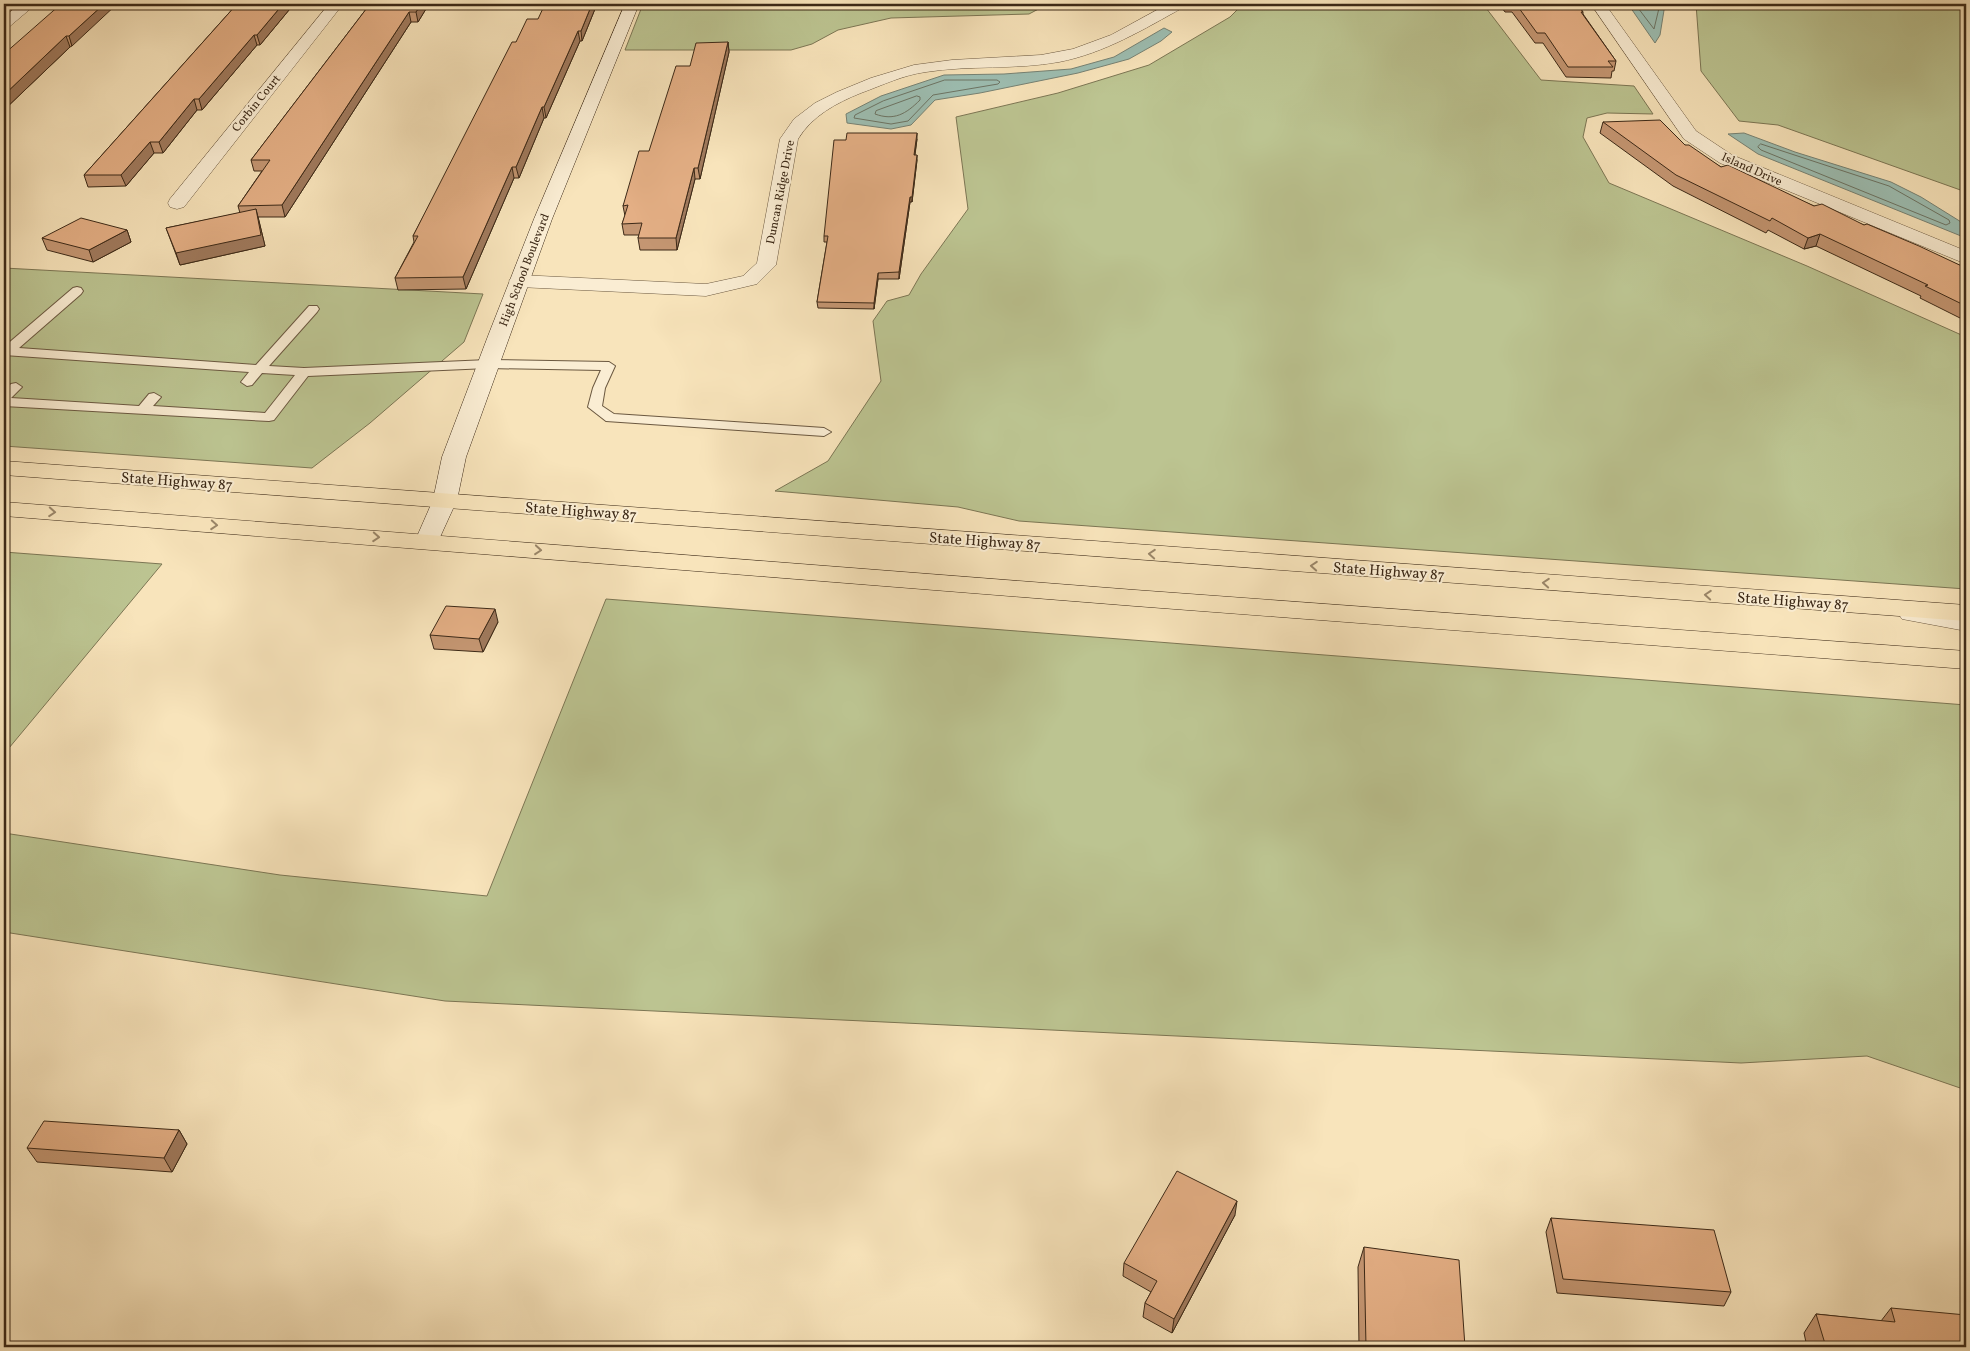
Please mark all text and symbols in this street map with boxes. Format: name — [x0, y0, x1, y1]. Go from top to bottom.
street label: Corbin Court — [229, 72, 285, 136]
street label: Duncan Ridge Drive — [763, 138, 799, 246]
street label: Island Drive — [1719, 149, 1785, 190]
street label: High School Boulevard — [496, 211, 554, 329]
street label: State Highway 87 — [120, 468, 234, 497]
street label: State Highway 87 — [524, 498, 638, 527]
one-way arrow — [49, 507, 57, 518]
one-way arrow — [211, 519, 219, 530]
street label: State Highway 87 — [928, 528, 1042, 557]
one-way arrow — [373, 531, 381, 542]
one-way arrow — [535, 544, 543, 555]
one-way arrow — [1148, 549, 1156, 560]
street label: State Highway 87 — [1332, 558, 1446, 587]
one-way arrow — [1310, 560, 1318, 571]
one-way arrow — [1542, 577, 1550, 588]
street label: State Highway 87 — [1736, 588, 1850, 617]
one-way arrow — [1704, 589, 1712, 600]

